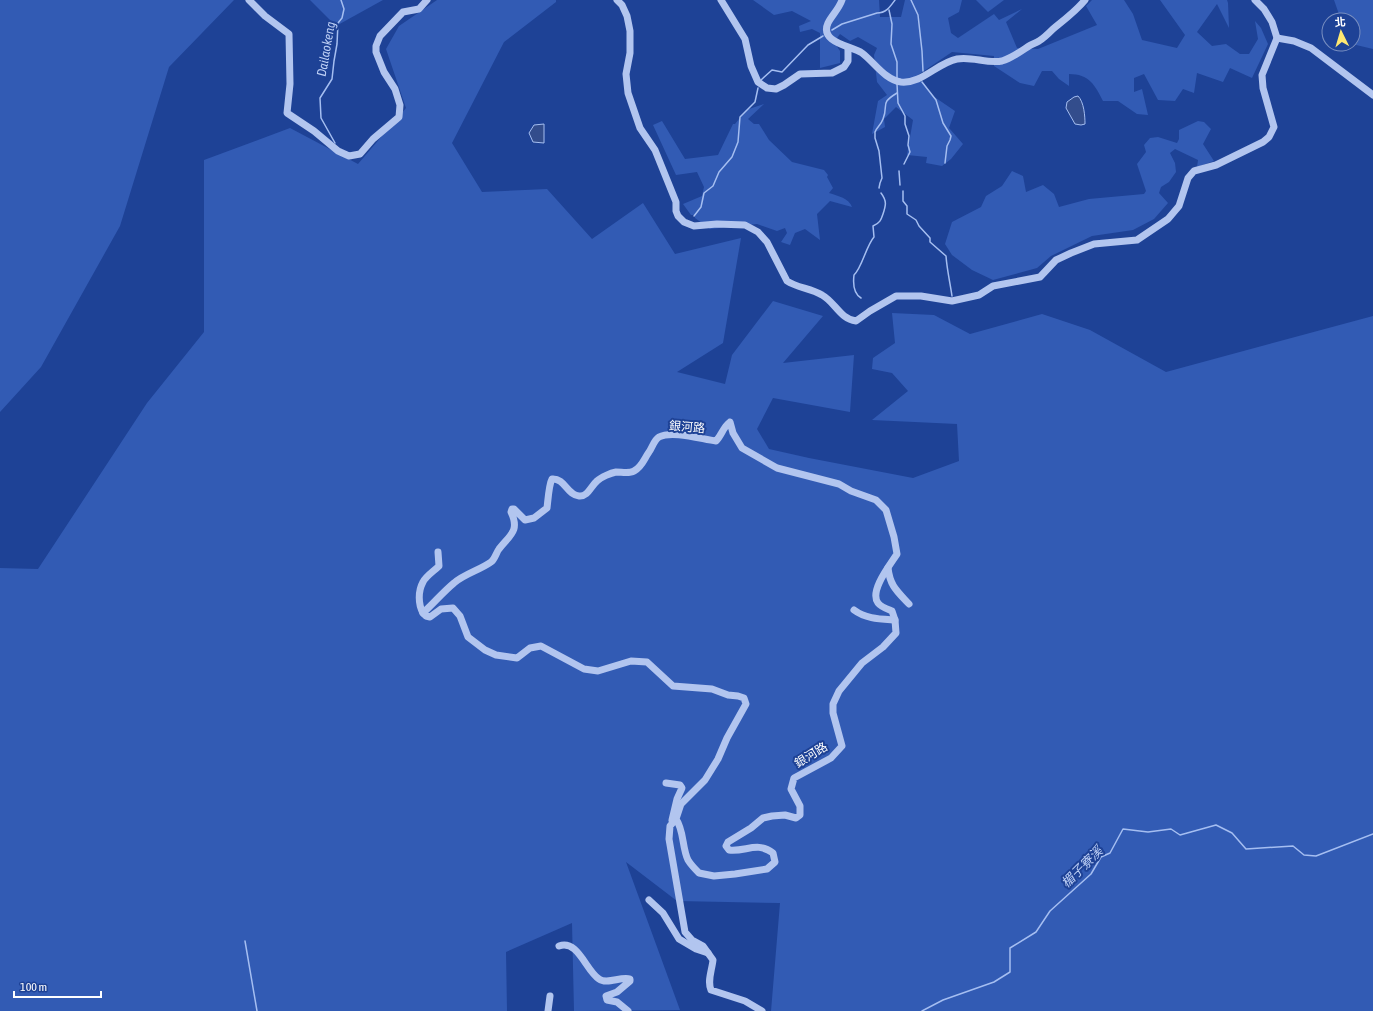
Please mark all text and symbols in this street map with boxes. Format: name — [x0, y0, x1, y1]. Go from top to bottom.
north arrow — [1321, 12, 1361, 52]
text: 北 — [1334, 16, 1346, 28]
water label: Dailaokeng — [314, 20, 338, 78]
street label: 銀河路 — [668, 418, 706, 436]
street label: 銀河路 — [792, 740, 830, 770]
water label: 楣子寮溪 — [1058, 842, 1107, 891]
scale bar — [14, 973, 101, 999]
text: 100 m — [20, 980, 47, 994]

